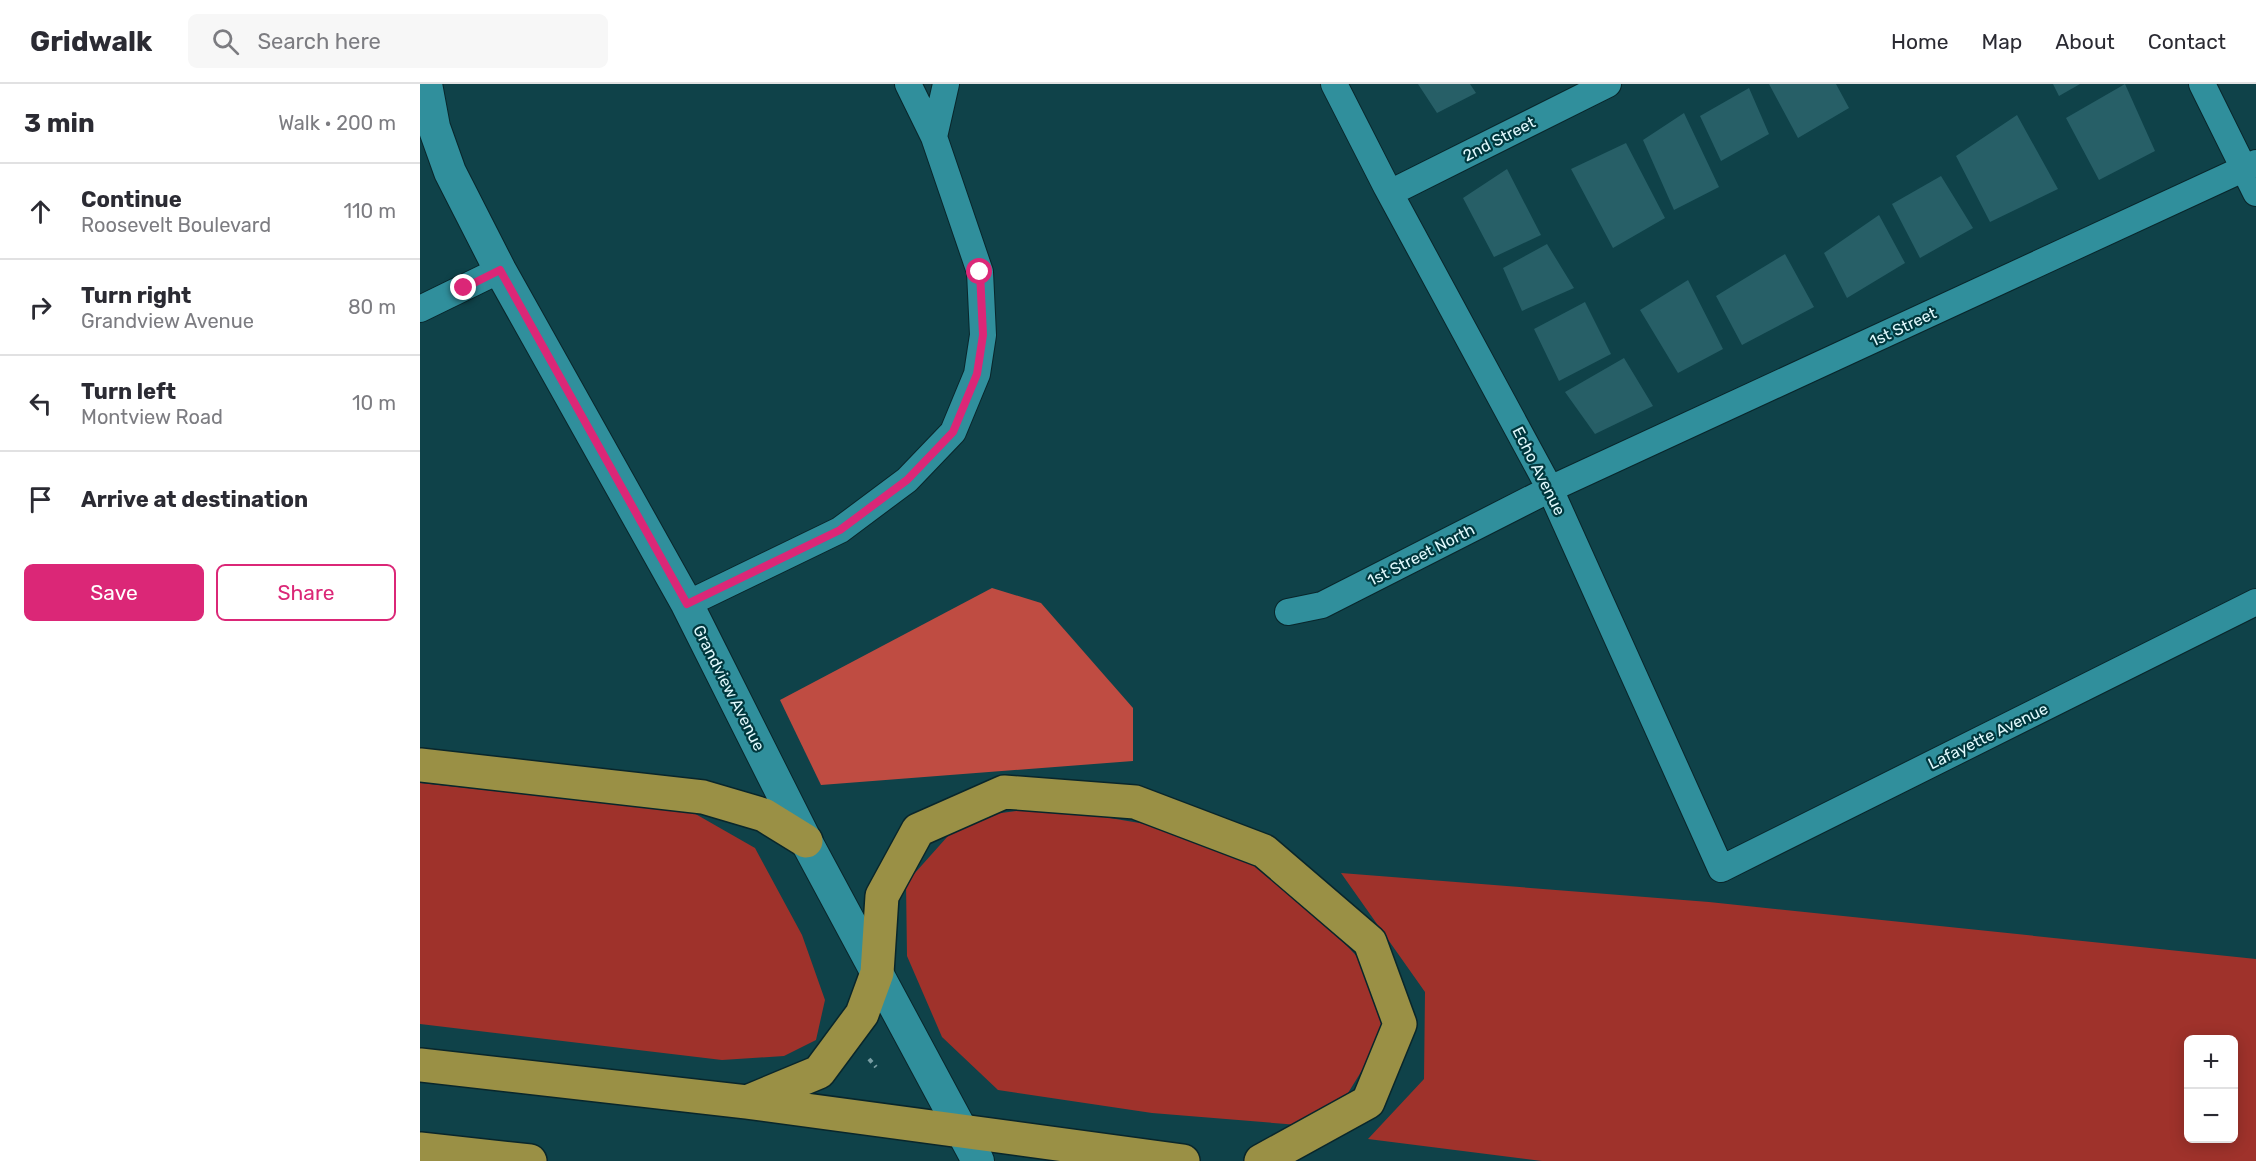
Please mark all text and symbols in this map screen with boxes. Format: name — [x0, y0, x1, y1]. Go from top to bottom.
search box — [188, 14, 608, 68]
text: Gridwalk — [30, 25, 152, 58]
icon: search — [209, 25, 242, 58]
text: Search here — [257, 28, 381, 55]
text: Home — [1891, 29, 1948, 54]
text: Map — [1981, 29, 2022, 54]
text: About — [2055, 29, 2115, 54]
text: Contact — [2148, 29, 2226, 54]
text: 3 min — [24, 108, 95, 139]
text: Walk · 200 m — [278, 111, 396, 135]
street label: 2nd Street — [1460, 113, 1538, 165]
text: Continue — [81, 186, 182, 213]
icon: ahead — [24, 195, 57, 228]
text: 110 m — [344, 199, 396, 223]
text: Roosevelt Boulevard — [81, 213, 271, 237]
route start — [966, 258, 992, 284]
route end — [450, 274, 476, 300]
text: Turn right — [81, 282, 191, 309]
icon: right — [24, 291, 57, 324]
text: 80 m — [348, 295, 396, 319]
street label: 1st Street — [1867, 303, 1939, 351]
text: Grandview Avenue — [81, 309, 254, 333]
text: Turn left — [81, 378, 176, 405]
icon: left — [24, 387, 57, 420]
text: 10 m — [352, 391, 396, 415]
text: Montview Road — [81, 405, 223, 429]
street label: Echo Avenue — [1509, 424, 1569, 519]
icon: arrive — [24, 483, 57, 516]
text: Arrive at destination — [81, 486, 308, 513]
street label: 1st Street North — [1364, 520, 1478, 590]
button: Save — [24, 564, 204, 621]
button: Share — [216, 564, 396, 621]
street label: Grandview Avenue — [689, 622, 769, 754]
street label: Lafayette Avenue — [1925, 699, 2051, 773]
map controls — [2184, 1035, 2238, 1143]
button: + — [2184, 1035, 2238, 1089]
button: − — [2184, 1089, 2238, 1143]

